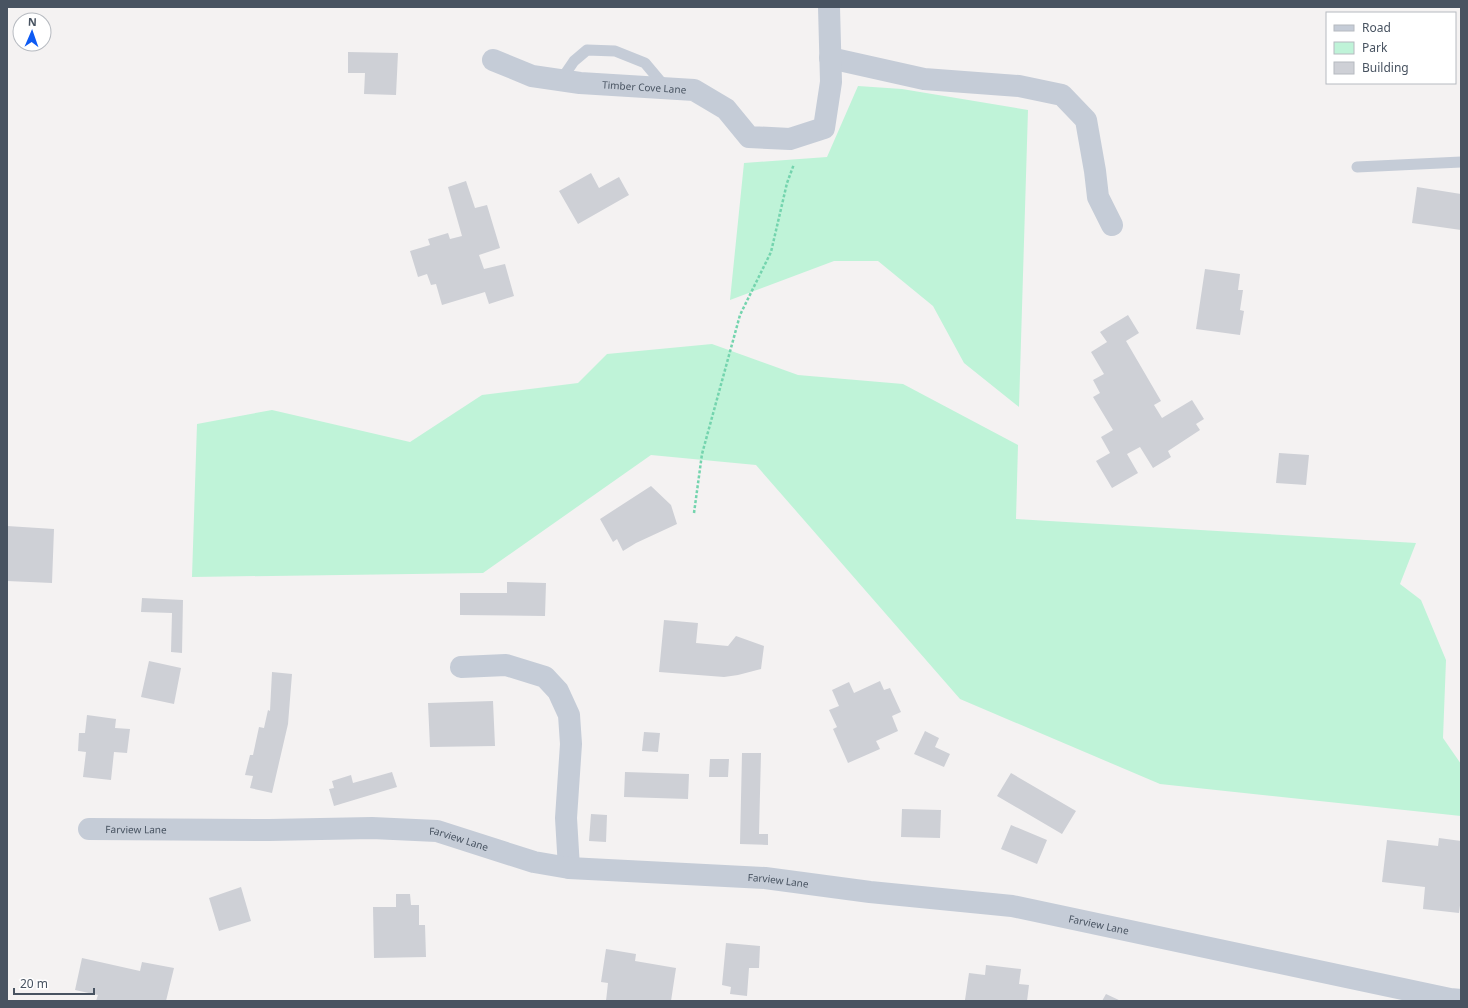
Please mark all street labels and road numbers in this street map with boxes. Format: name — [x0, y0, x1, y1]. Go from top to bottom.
street label: Timber Cove Lane — [602, 77, 687, 97]
street label: Farview Lane — [105, 822, 167, 836]
street label: Farview Lane — [429, 824, 490, 854]
street label: Farview Lane — [747, 870, 810, 891]
street label: Farview Lane — [1067, 911, 1131, 938]

